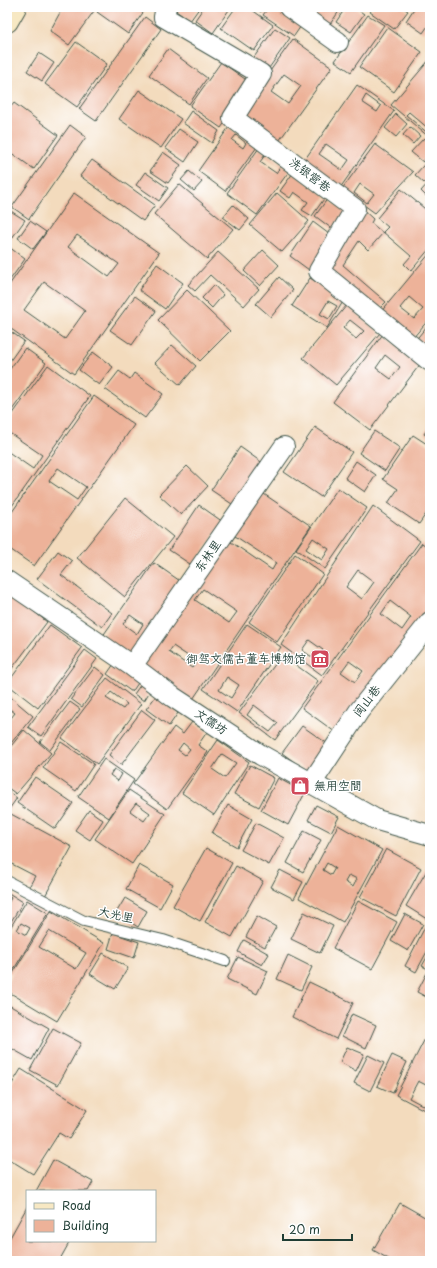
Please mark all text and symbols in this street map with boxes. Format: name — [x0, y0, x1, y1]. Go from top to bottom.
street label: 洗银营巷 — [286, 153, 335, 196]
street label: 东林里 — [189, 536, 225, 575]
museum icon: 御驾文儒古董车博物馆 — [309, 648, 331, 670]
place label: 御驾文儒古董车博物馆 — [186, 649, 306, 667]
street label: 闽山巷 — [348, 681, 384, 720]
street label: 文儒坊 — [192, 704, 232, 739]
shop icon: 無用空間 — [289, 775, 311, 797]
place label: 無用空間 — [314, 776, 362, 794]
street label: 大光里 — [97, 901, 136, 927]
legend — [26, 1190, 156, 1242]
text: Road — [62, 1196, 91, 1214]
text: Building — [62, 1216, 109, 1234]
scale bar — [283, 1216, 352, 1242]
text: 20 m — [289, 1220, 320, 1238]

